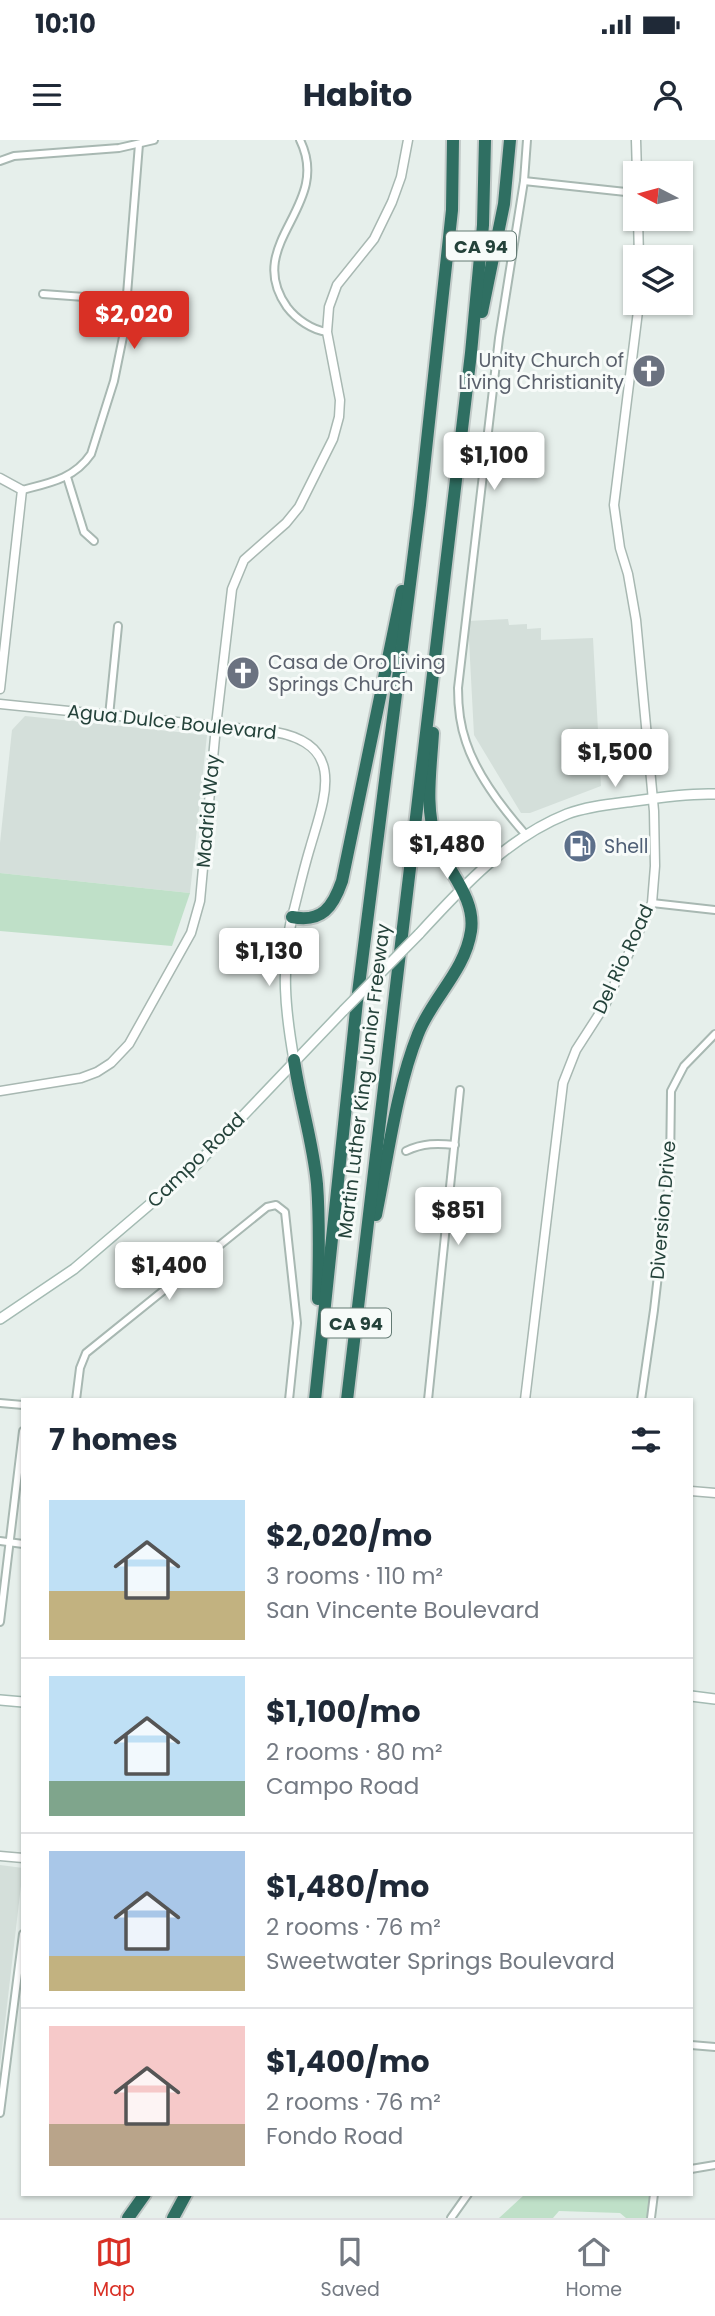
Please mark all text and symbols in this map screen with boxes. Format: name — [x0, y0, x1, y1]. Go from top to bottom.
text: 10:10 — [35, 6, 96, 42]
text: Habito — [303, 72, 412, 117]
icon: menu — [28, 76, 66, 114]
icon: person — [649, 76, 687, 114]
north arrow — [623, 161, 693, 231]
map controls — [623, 161, 693, 315]
road number: CA 94 — [446, 232, 516, 260]
button: layers — [623, 245, 693, 315]
pin: $2,020 — [77, 292, 191, 351]
text: $2,020 — [95, 298, 173, 330]
place label: Unity Church of Living Christianity — [458, 347, 624, 396]
church icon: Unity Church of Living Christianity — [630, 352, 668, 390]
pin: $1,100 — [437, 432, 551, 492]
text: $1,100 — [459, 439, 529, 471]
place label: Casa de Oro Living Springs Church — [268, 649, 446, 698]
church icon: Casa de Oro Living Springs Church — [224, 654, 262, 692]
street label: Agua Dulce Boulevard — [66, 698, 278, 746]
pin: $1,500 — [558, 730, 672, 789]
text: $1,500 — [577, 736, 653, 768]
street label: Madrid Way — [190, 753, 226, 869]
pin: $1,480 — [390, 822, 504, 881]
fuel station icon: Shell — [561, 827, 599, 865]
text: $1,480 — [409, 828, 485, 860]
place label: Shell — [604, 833, 648, 860]
street label: Del Rio Road — [586, 900, 660, 1018]
street label: Martin Luther King Junior Freeway — [331, 922, 397, 1240]
pin: $1,130 — [212, 928, 326, 988]
text: $1,130 — [235, 935, 303, 967]
street label: Campo Road — [141, 1106, 251, 1214]
street label: Diversion Drive — [643, 1139, 683, 1281]
pin: $851 — [417, 1188, 499, 1247]
text: $851 — [431, 1194, 485, 1226]
pin: $1,400 — [112, 1242, 226, 1302]
text: $1,400 — [131, 1249, 207, 1281]
road number: CA 94 — [321, 1308, 391, 1338]
text: 7 homes — [49, 1418, 178, 1461]
icon: filters — [627, 1421, 665, 1459]
text: $2,020/mo — [266, 1514, 432, 1557]
icon: home — [105, 1528, 189, 1612]
text: 3 rooms · 110 m² — [266, 1560, 443, 1592]
text: San Vincente Boulevard — [266, 1594, 540, 1626]
text: $1,100/mo — [266, 1690, 421, 1733]
icon: home — [105, 1704, 189, 1788]
text: 2 rooms · 80 m² — [266, 1736, 443, 1768]
text: Campo Road — [266, 1770, 419, 1802]
text: $1,480/mo — [266, 1865, 429, 1908]
icon: home — [105, 1879, 189, 1963]
text: 2 rooms · 76 m² — [266, 1911, 441, 1943]
text: Sweetwater Springs Boulevard — [266, 1945, 615, 1977]
text: $1,400/mo — [266, 2040, 430, 2083]
icon: home — [105, 2054, 189, 2138]
text: 2 rooms · 76 m² — [266, 2086, 441, 2118]
text: Fondo Road — [266, 2120, 403, 2152]
tab: Map — [93, 2233, 135, 2304]
tab: Saved — [321, 2233, 380, 2304]
tab: Home — [565, 2233, 622, 2304]

